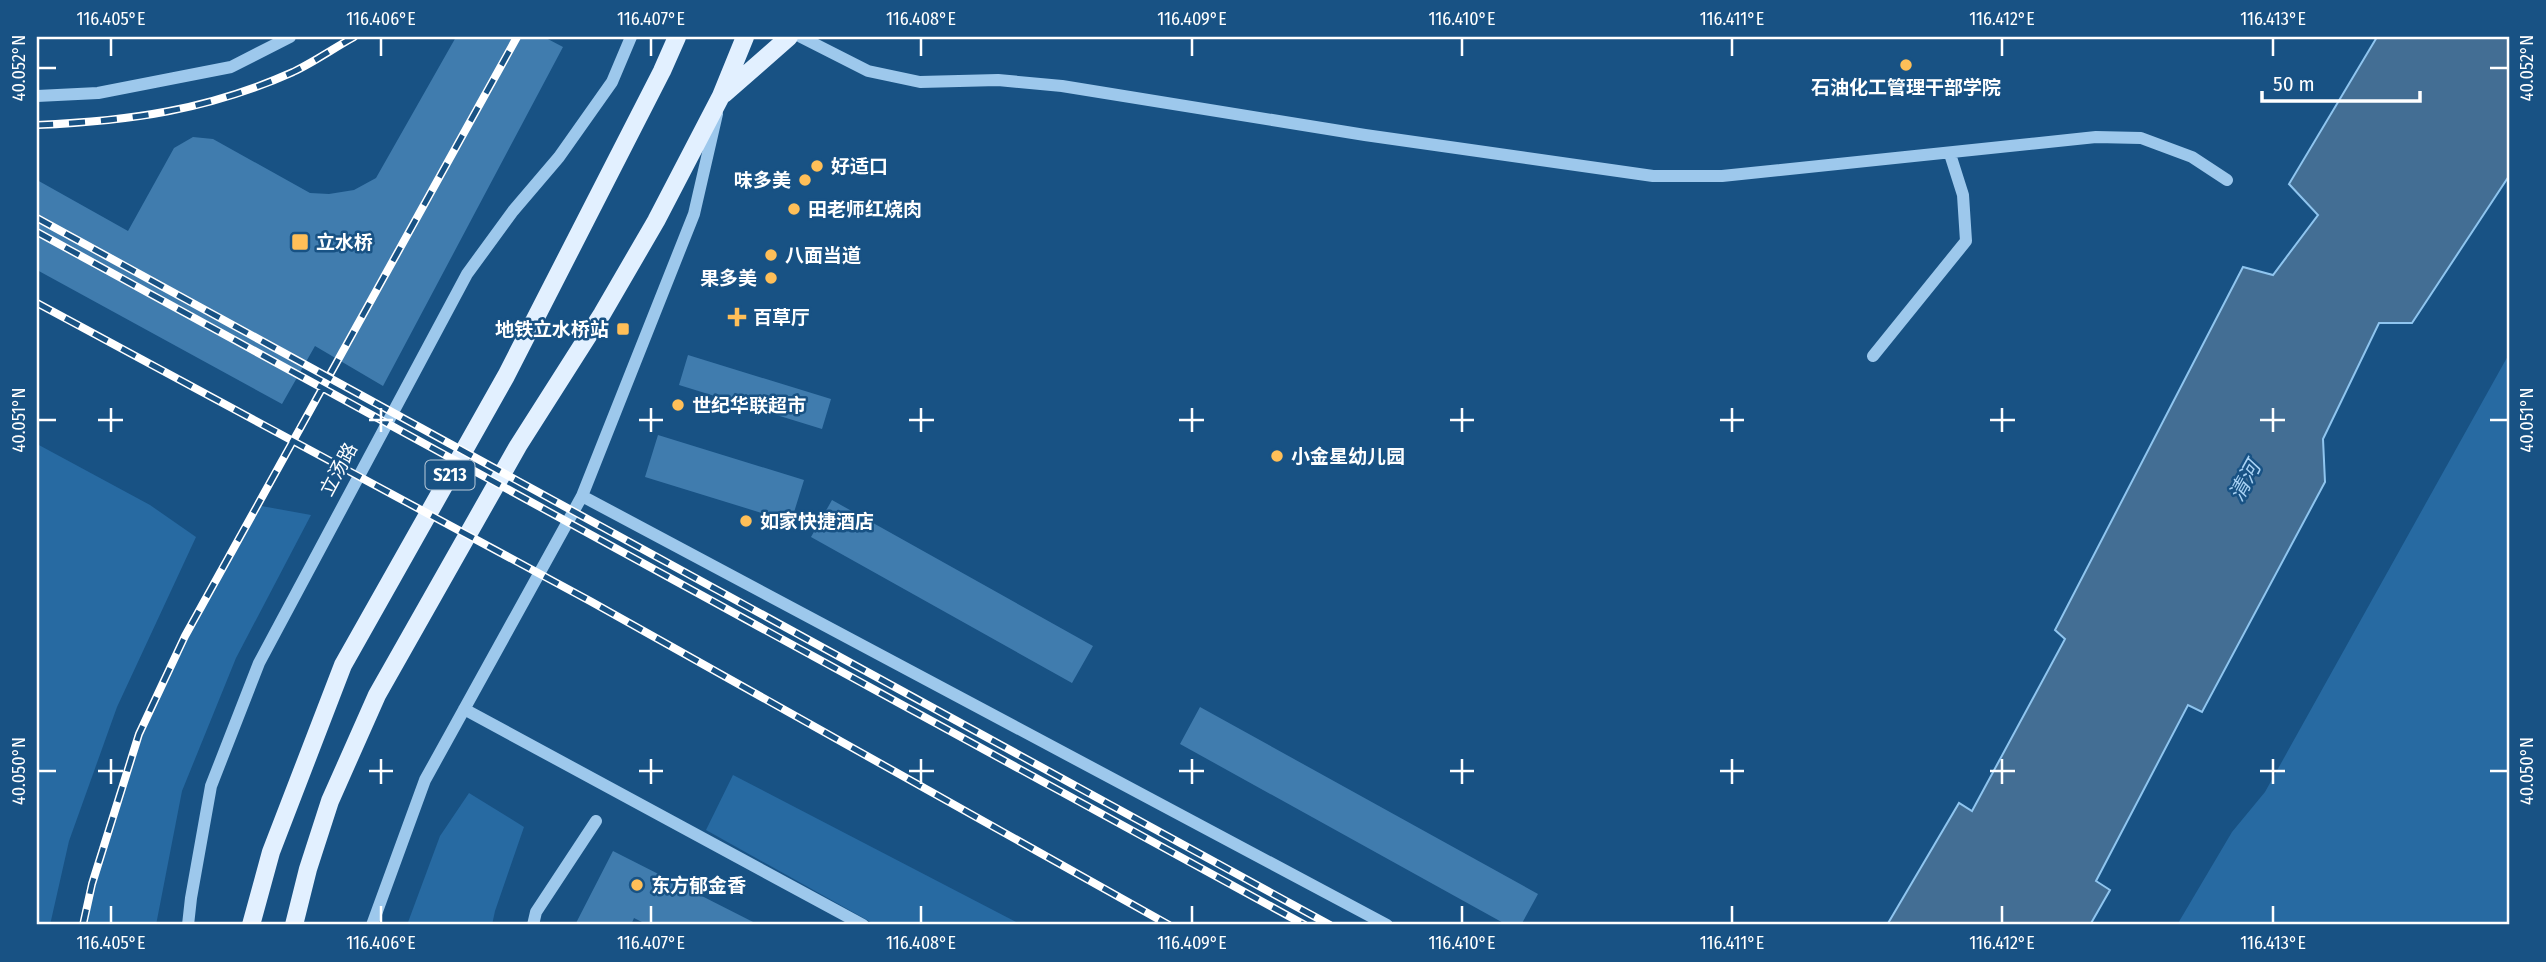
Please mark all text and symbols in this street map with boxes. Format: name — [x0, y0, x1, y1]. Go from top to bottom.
text: 116.405°E — [77, 8, 145, 30]
text: 116.406°E — [346, 8, 416, 30]
text: 116.407°E — [617, 8, 685, 30]
text: 116.408°E — [886, 8, 956, 30]
text: 116.409°E — [1157, 8, 1227, 30]
text: 116.410°E — [1429, 8, 1495, 30]
text: 116.411°E — [1700, 8, 1764, 30]
text: 116.412°E — [1969, 8, 2035, 30]
text: 116.413°E — [2240, 8, 2306, 30]
text: 40.052°N — [8, 35, 30, 101]
text: 40.052°N — [2516, 35, 2538, 101]
marker: 石油化工管理干部学院 — [1898, 57, 1914, 73]
scale bar — [2262, 60, 2420, 104]
text: 50 m — [2273, 71, 2315, 97]
place label: 石油化工管理干部学院 — [1811, 76, 2001, 99]
place label: 好适口 — [831, 155, 888, 178]
marker: 好适口 — [809, 158, 825, 174]
place label: 味多美 — [734, 169, 791, 192]
marker: 味多美 — [797, 172, 813, 188]
place label: 田老师红烧肉 — [808, 198, 922, 221]
marker: 田老师红烧肉 — [786, 201, 802, 217]
place label: 立水桥 — [316, 231, 373, 254]
marker: 立水桥 — [290, 232, 310, 252]
place label: 八面当道 — [785, 244, 861, 267]
marker: 八面当道 — [763, 247, 779, 263]
place label: 果多美 — [700, 267, 757, 290]
marker: 果多美 — [763, 270, 779, 286]
place label: 百草厅 — [753, 306, 810, 329]
marker: 百草厅 — [727, 307, 747, 327]
place label: 地铁立水桥站 — [495, 318, 609, 341]
marker: 地铁立水桥站 — [615, 321, 631, 337]
text: 40.051°N — [8, 388, 30, 452]
text: 40.051°N — [2516, 388, 2538, 452]
place label: 世纪华联超市 — [692, 394, 806, 417]
marker: 世纪华联超市 — [670, 397, 686, 413]
street label: 立汤路 — [315, 439, 362, 500]
place label: 小金星幼儿园 — [1291, 445, 1405, 468]
marker: 小金星幼儿园 — [1269, 448, 1285, 464]
water label: 清河 — [2223, 453, 2268, 506]
road number: S213 — [426, 461, 475, 490]
place label: 如家快捷酒店 — [760, 510, 874, 533]
marker: 如家快捷酒店 — [738, 513, 754, 529]
text: 40.050°N — [8, 737, 30, 805]
text: 40.050°N — [2516, 737, 2538, 805]
place label: 东方郁金香 — [651, 874, 746, 897]
marker: 东方郁金香 — [629, 877, 645, 893]
text: 116.405°E — [77, 932, 145, 954]
text: 116.406°E — [346, 932, 416, 954]
text: 116.407°E — [617, 932, 685, 954]
text: 116.408°E — [886, 932, 956, 954]
text: 116.409°E — [1157, 932, 1227, 954]
text: 116.410°E — [1429, 932, 1495, 954]
text: 116.411°E — [1700, 932, 1764, 954]
text: 116.412°E — [1969, 932, 2035, 954]
text: 116.413°E — [2240, 932, 2306, 954]

